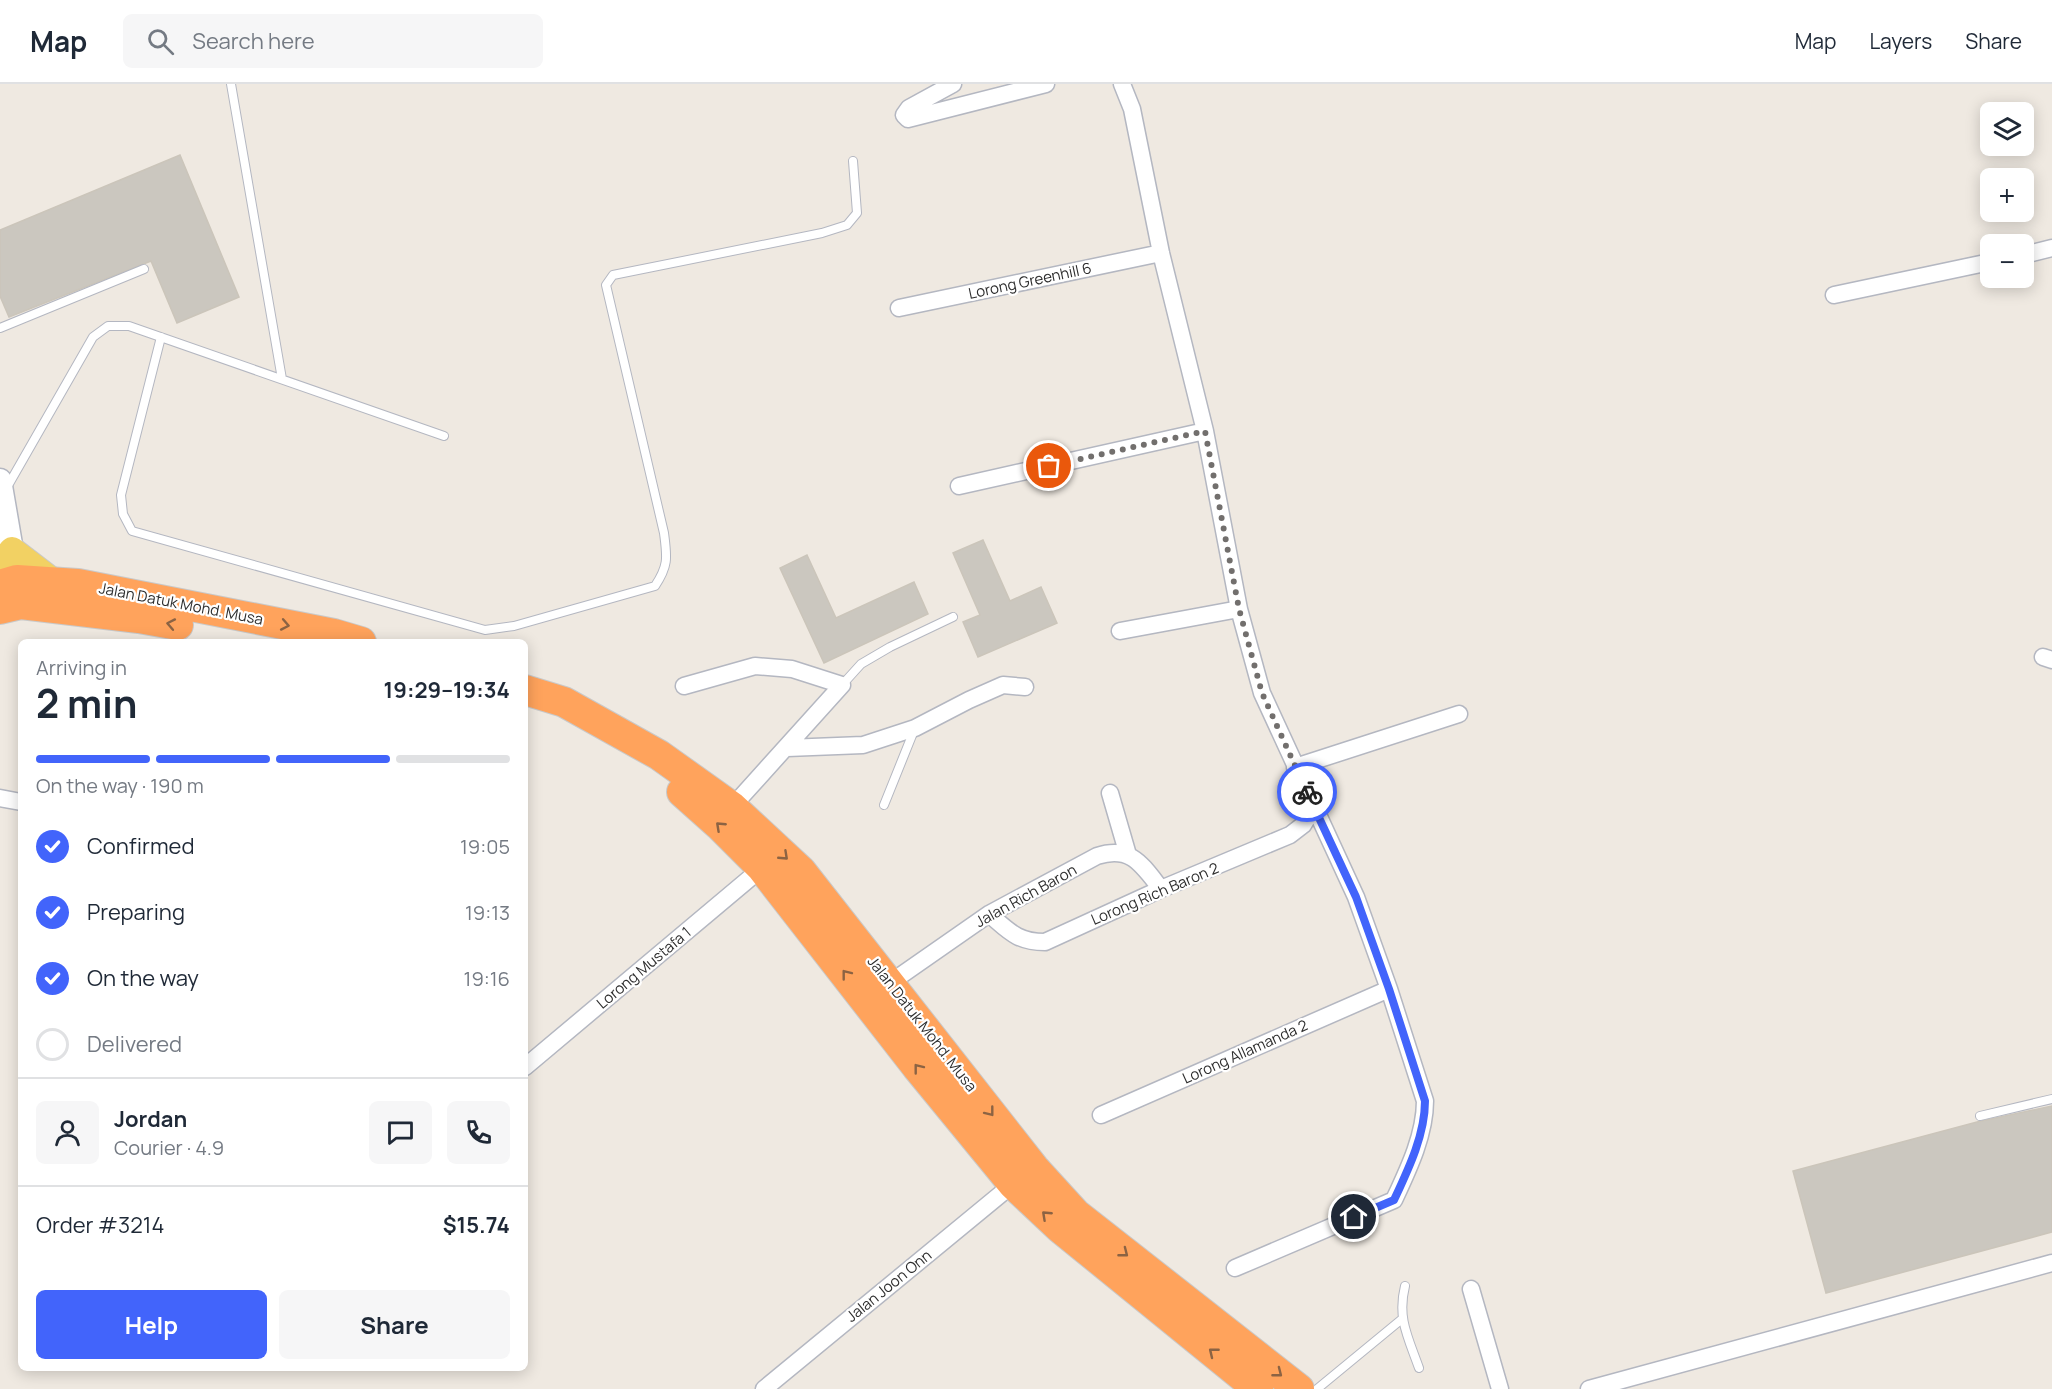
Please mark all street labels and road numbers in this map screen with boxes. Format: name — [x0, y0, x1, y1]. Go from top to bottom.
street label: Lorong Greenhill 6 — [966, 257, 1093, 304]
street label: Jalan Datuk Mohd. Musa — [97, 577, 265, 630]
street label: Lorong Rich Baron 2 — [1088, 857, 1222, 930]
street label: Jalan Rich Baron — [971, 859, 1080, 932]
street label: Lorong Mustafa 1 — [592, 922, 695, 1013]
street label: Jalan Datuk Mohd. Musa — [863, 952, 982, 1096]
street label: Lorong Allamanda 2 — [1179, 1014, 1311, 1089]
street label: Jalan Joon Onn — [842, 1245, 936, 1327]

